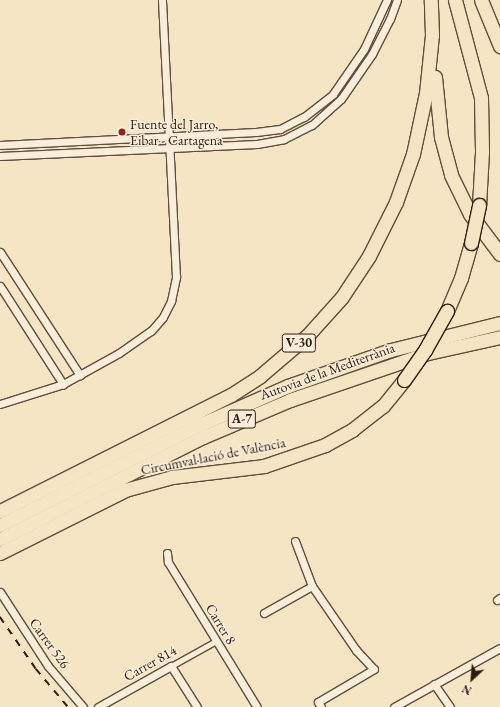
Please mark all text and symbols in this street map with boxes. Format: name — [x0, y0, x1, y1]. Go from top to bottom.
place label: Fuente del Jarro, Eibar - Cartagena — [130, 116, 223, 148]
marker: Fuente del Jarro, Eibar - Cartagena — [117, 127, 127, 137]
road number: V-30 — [281, 332, 317, 354]
street label: Autovia de la Mediterrània — [257, 339, 397, 403]
road number: A-7 — [227, 408, 257, 430]
street label: Circumval·lació de València — [139, 434, 287, 478]
street label: Carrer 8 — [202, 601, 240, 647]
street label: Carrer 526 — [26, 615, 74, 671]
street label: Carrer 814 — [121, 642, 179, 684]
north arrow — [452, 659, 492, 699]
text: N — [460, 682, 474, 698]

